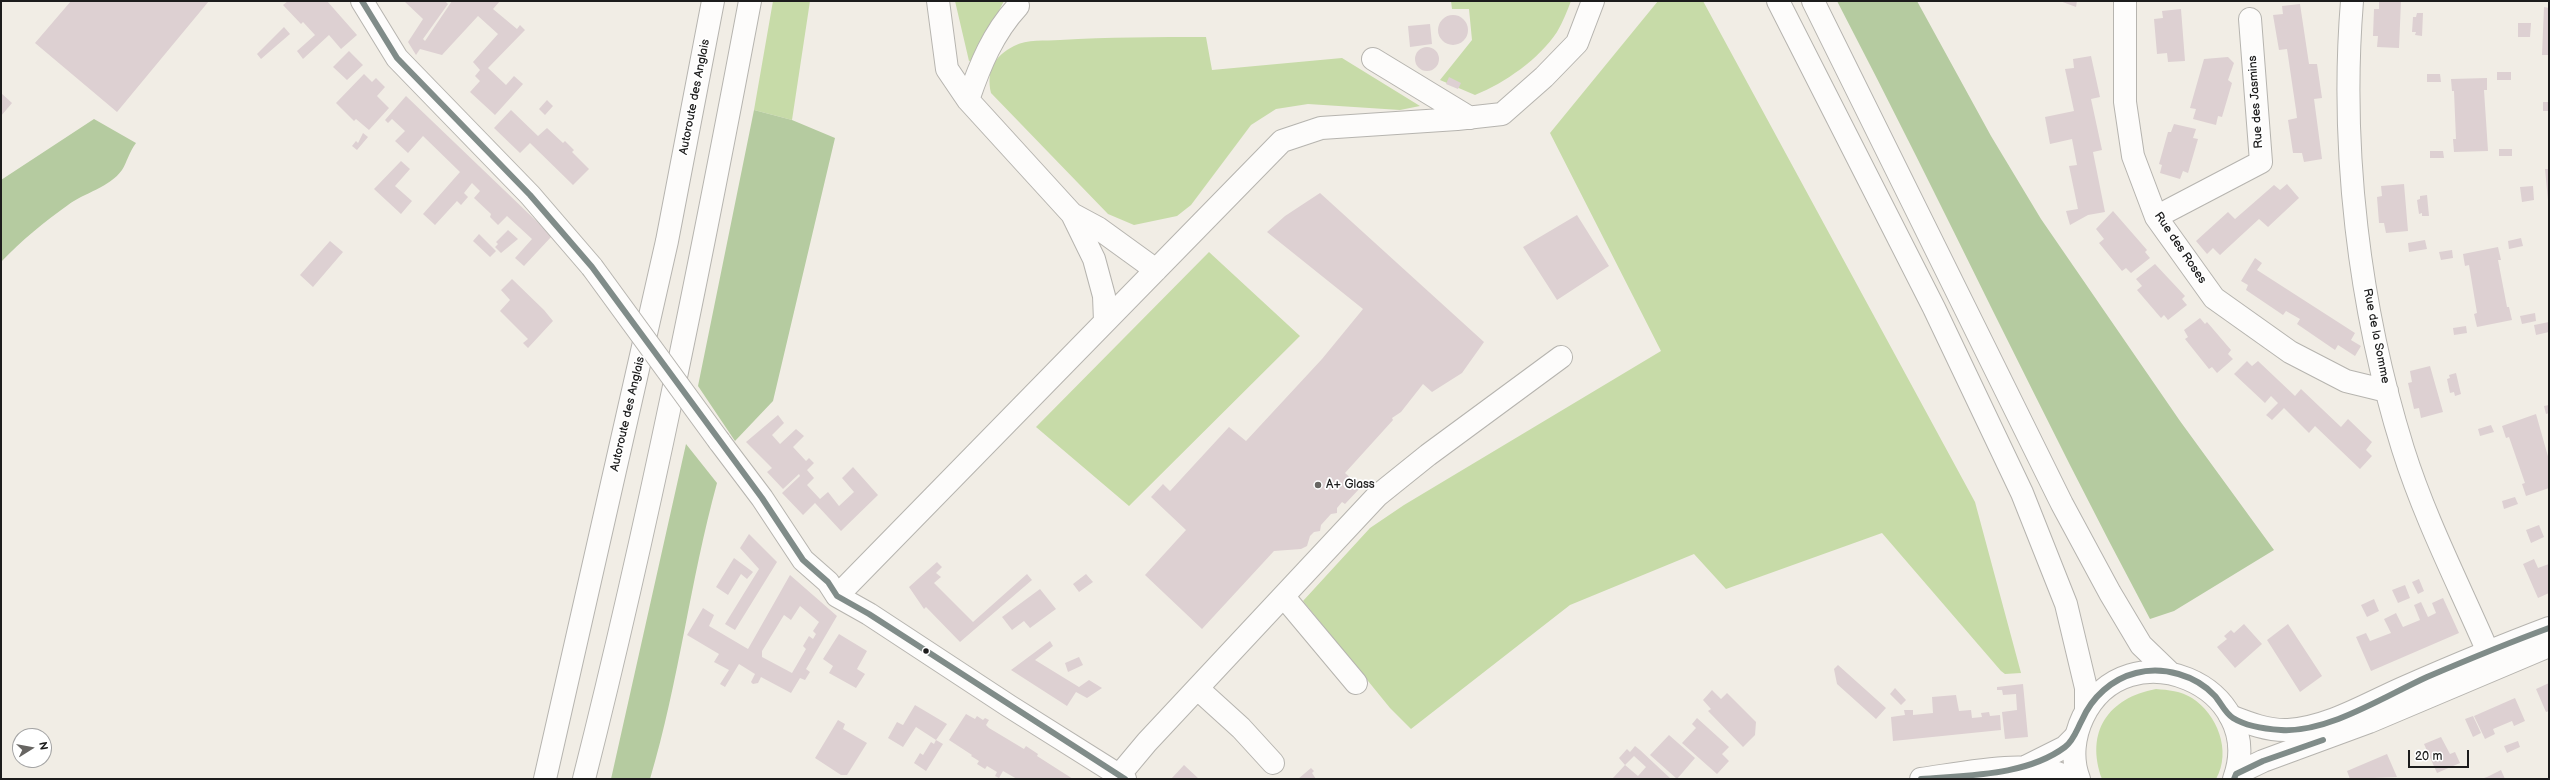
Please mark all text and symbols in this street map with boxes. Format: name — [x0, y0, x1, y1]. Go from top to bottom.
street label: Autoroute des Anglais — [677, 38, 713, 156]
street label: Rue des Jasmins — [2246, 55, 2266, 149]
street label: Rue des Roses — [2151, 210, 2209, 286]
street label: Rue de la Somme — [2360, 287, 2392, 385]
street label: Autoroute des Anglais — [608, 355, 648, 473]
place label: A+ Glass — [1326, 478, 1375, 492]
marker: A+ Glass — [1313, 480, 1323, 490]
unlabelled marker — [921, 646, 931, 656]
north arrow — [12, 728, 52, 768]
text: N — [36, 741, 50, 751]
scale bar — [2410, 742, 2471, 768]
text: 20 m — [2415, 749, 2442, 764]

